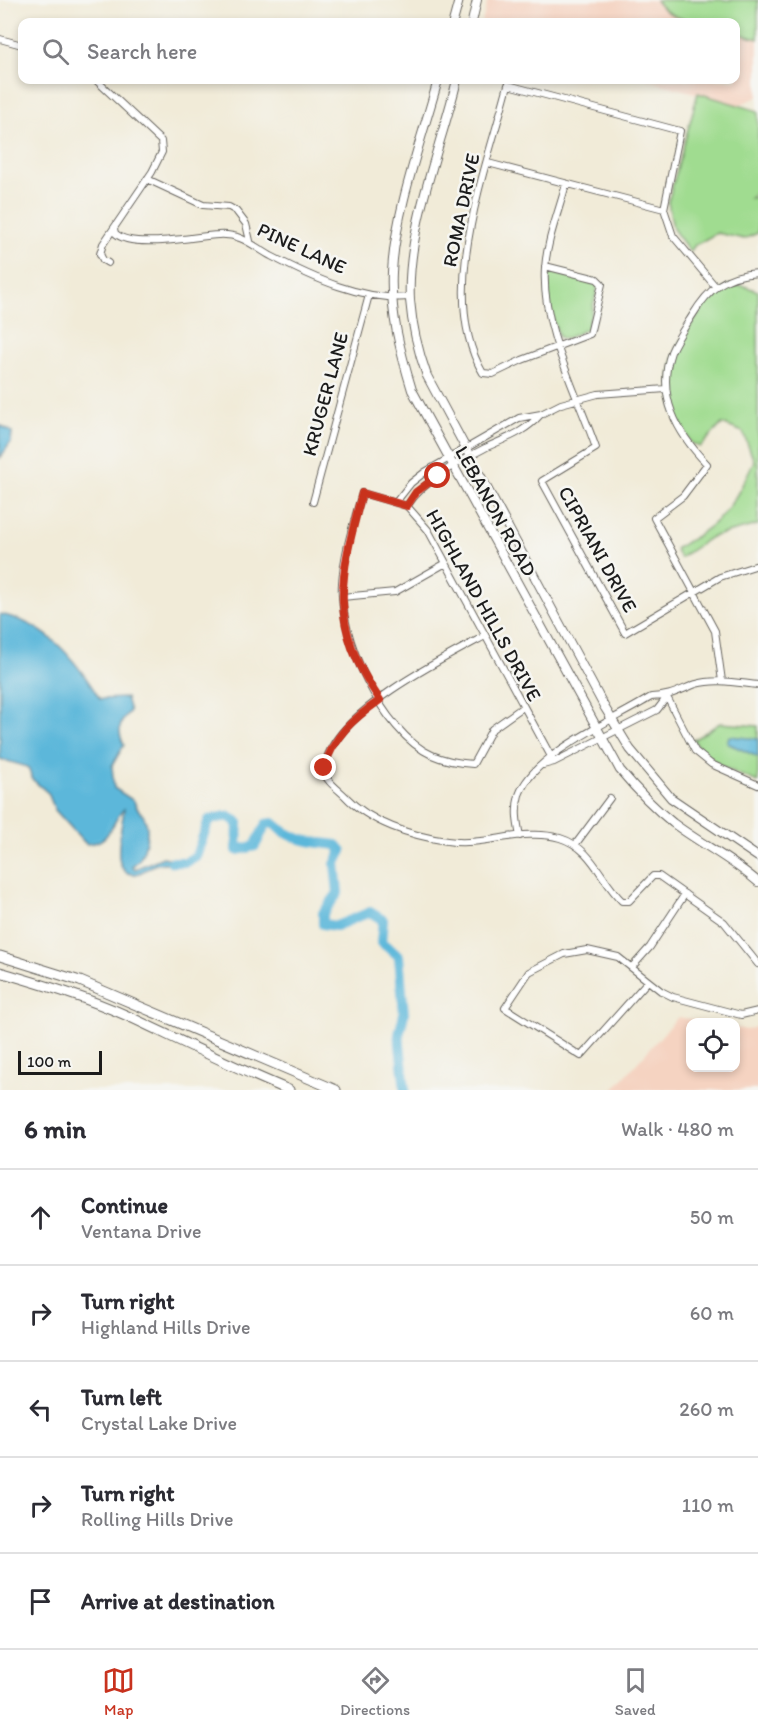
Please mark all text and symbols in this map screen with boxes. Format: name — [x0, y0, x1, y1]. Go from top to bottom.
search box — [18, 18, 740, 84]
icon: search — [39, 35, 72, 68]
text: Search here — [87, 38, 197, 65]
street label: ROMA DRIVE — [437, 151, 485, 269]
street label: PINE LANE — [254, 217, 350, 279]
street label: KRUGER LANE — [297, 329, 353, 459]
street label: LEBANON ROAD — [450, 442, 542, 580]
route start — [424, 462, 450, 488]
street label: CIPRIANI DRIVE — [553, 482, 643, 616]
street label: HIGHLAND HILLS DRIVE — [421, 505, 547, 705]
route end — [310, 754, 336, 780]
map controls — [686, 1018, 740, 1072]
button: locate — [686, 1018, 740, 1072]
scale bar — [18, 1048, 102, 1076]
text: 100 m — [27, 1052, 71, 1071]
text: 6 min — [24, 1113, 86, 1145]
text: Walk · 480 m — [621, 1117, 734, 1141]
text: Continue — [81, 1192, 168, 1219]
icon: ahead — [24, 1201, 57, 1234]
text: 50 m — [690, 1205, 734, 1229]
text: Ventana Drive — [81, 1219, 201, 1243]
text: Turn right — [81, 1288, 175, 1315]
icon: right — [24, 1297, 57, 1330]
text: 60 m — [690, 1301, 734, 1325]
text: Highland Hills Drive — [81, 1315, 251, 1339]
text: Turn left — [81, 1384, 162, 1411]
icon: left — [24, 1393, 57, 1426]
text: 260 m — [679, 1397, 734, 1421]
text: Crystal Lake Drive — [81, 1411, 237, 1435]
text: Turn right — [81, 1480, 175, 1507]
icon: right — [24, 1489, 57, 1522]
text: 110 m — [682, 1493, 734, 1517]
text: Rolling Hills Drive — [81, 1507, 233, 1531]
icon: arrive — [24, 1585, 57, 1618]
text: Arrive at destination — [81, 1588, 275, 1615]
tab: Map — [102, 1664, 135, 1719]
tab: Directions — [340, 1664, 410, 1719]
tab: Saved — [615, 1664, 656, 1719]

